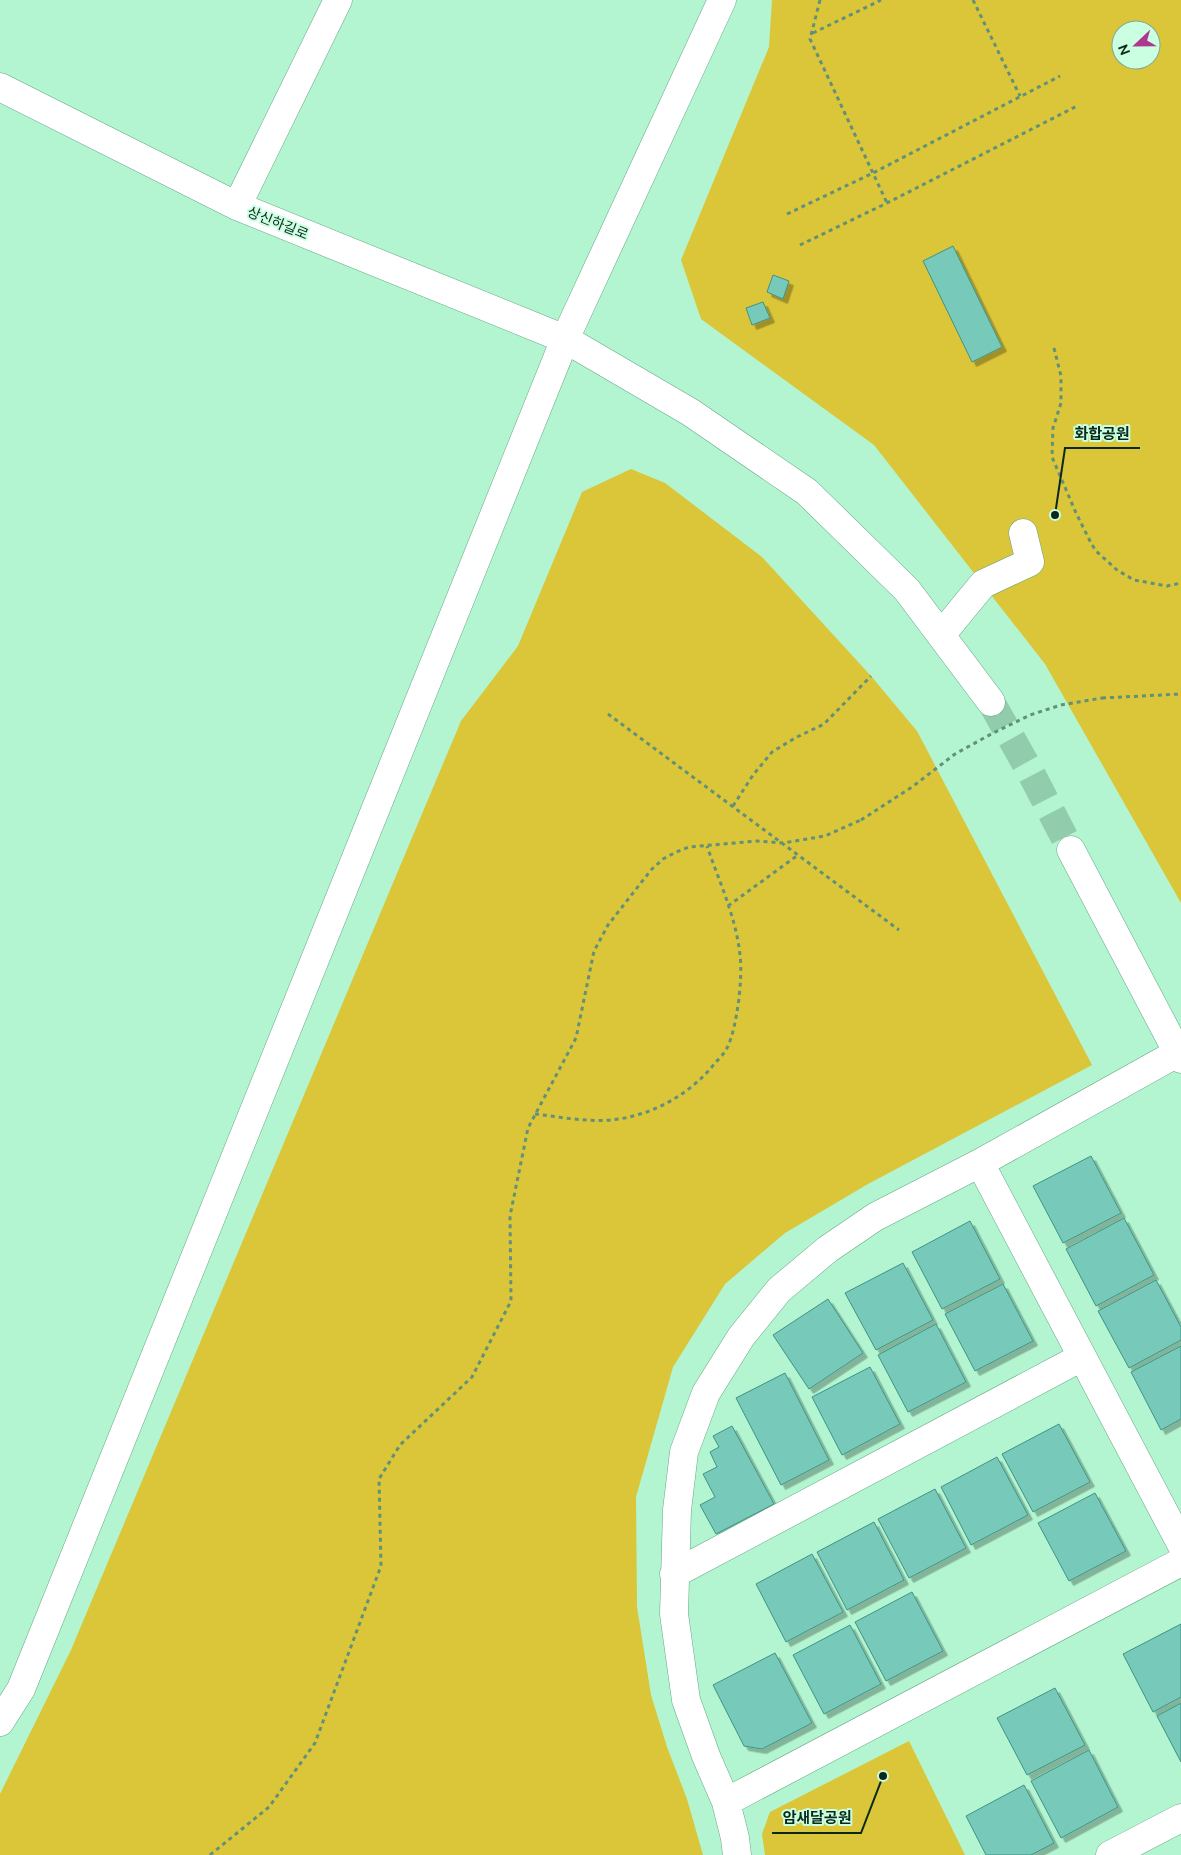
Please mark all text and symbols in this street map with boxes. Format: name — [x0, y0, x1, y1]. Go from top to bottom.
north arrow — [1111, 20, 1161, 70]
text: N — [1115, 42, 1133, 58]
street label: 상신하길로 — [245, 204, 311, 243]
callout: 화합공원 — [1065, 418, 1140, 448]
text: 화합공원 — [1074, 425, 1130, 442]
callout: 암새달공원 — [772, 1803, 861, 1833]
text: 암새달공원 — [782, 1809, 852, 1826]

